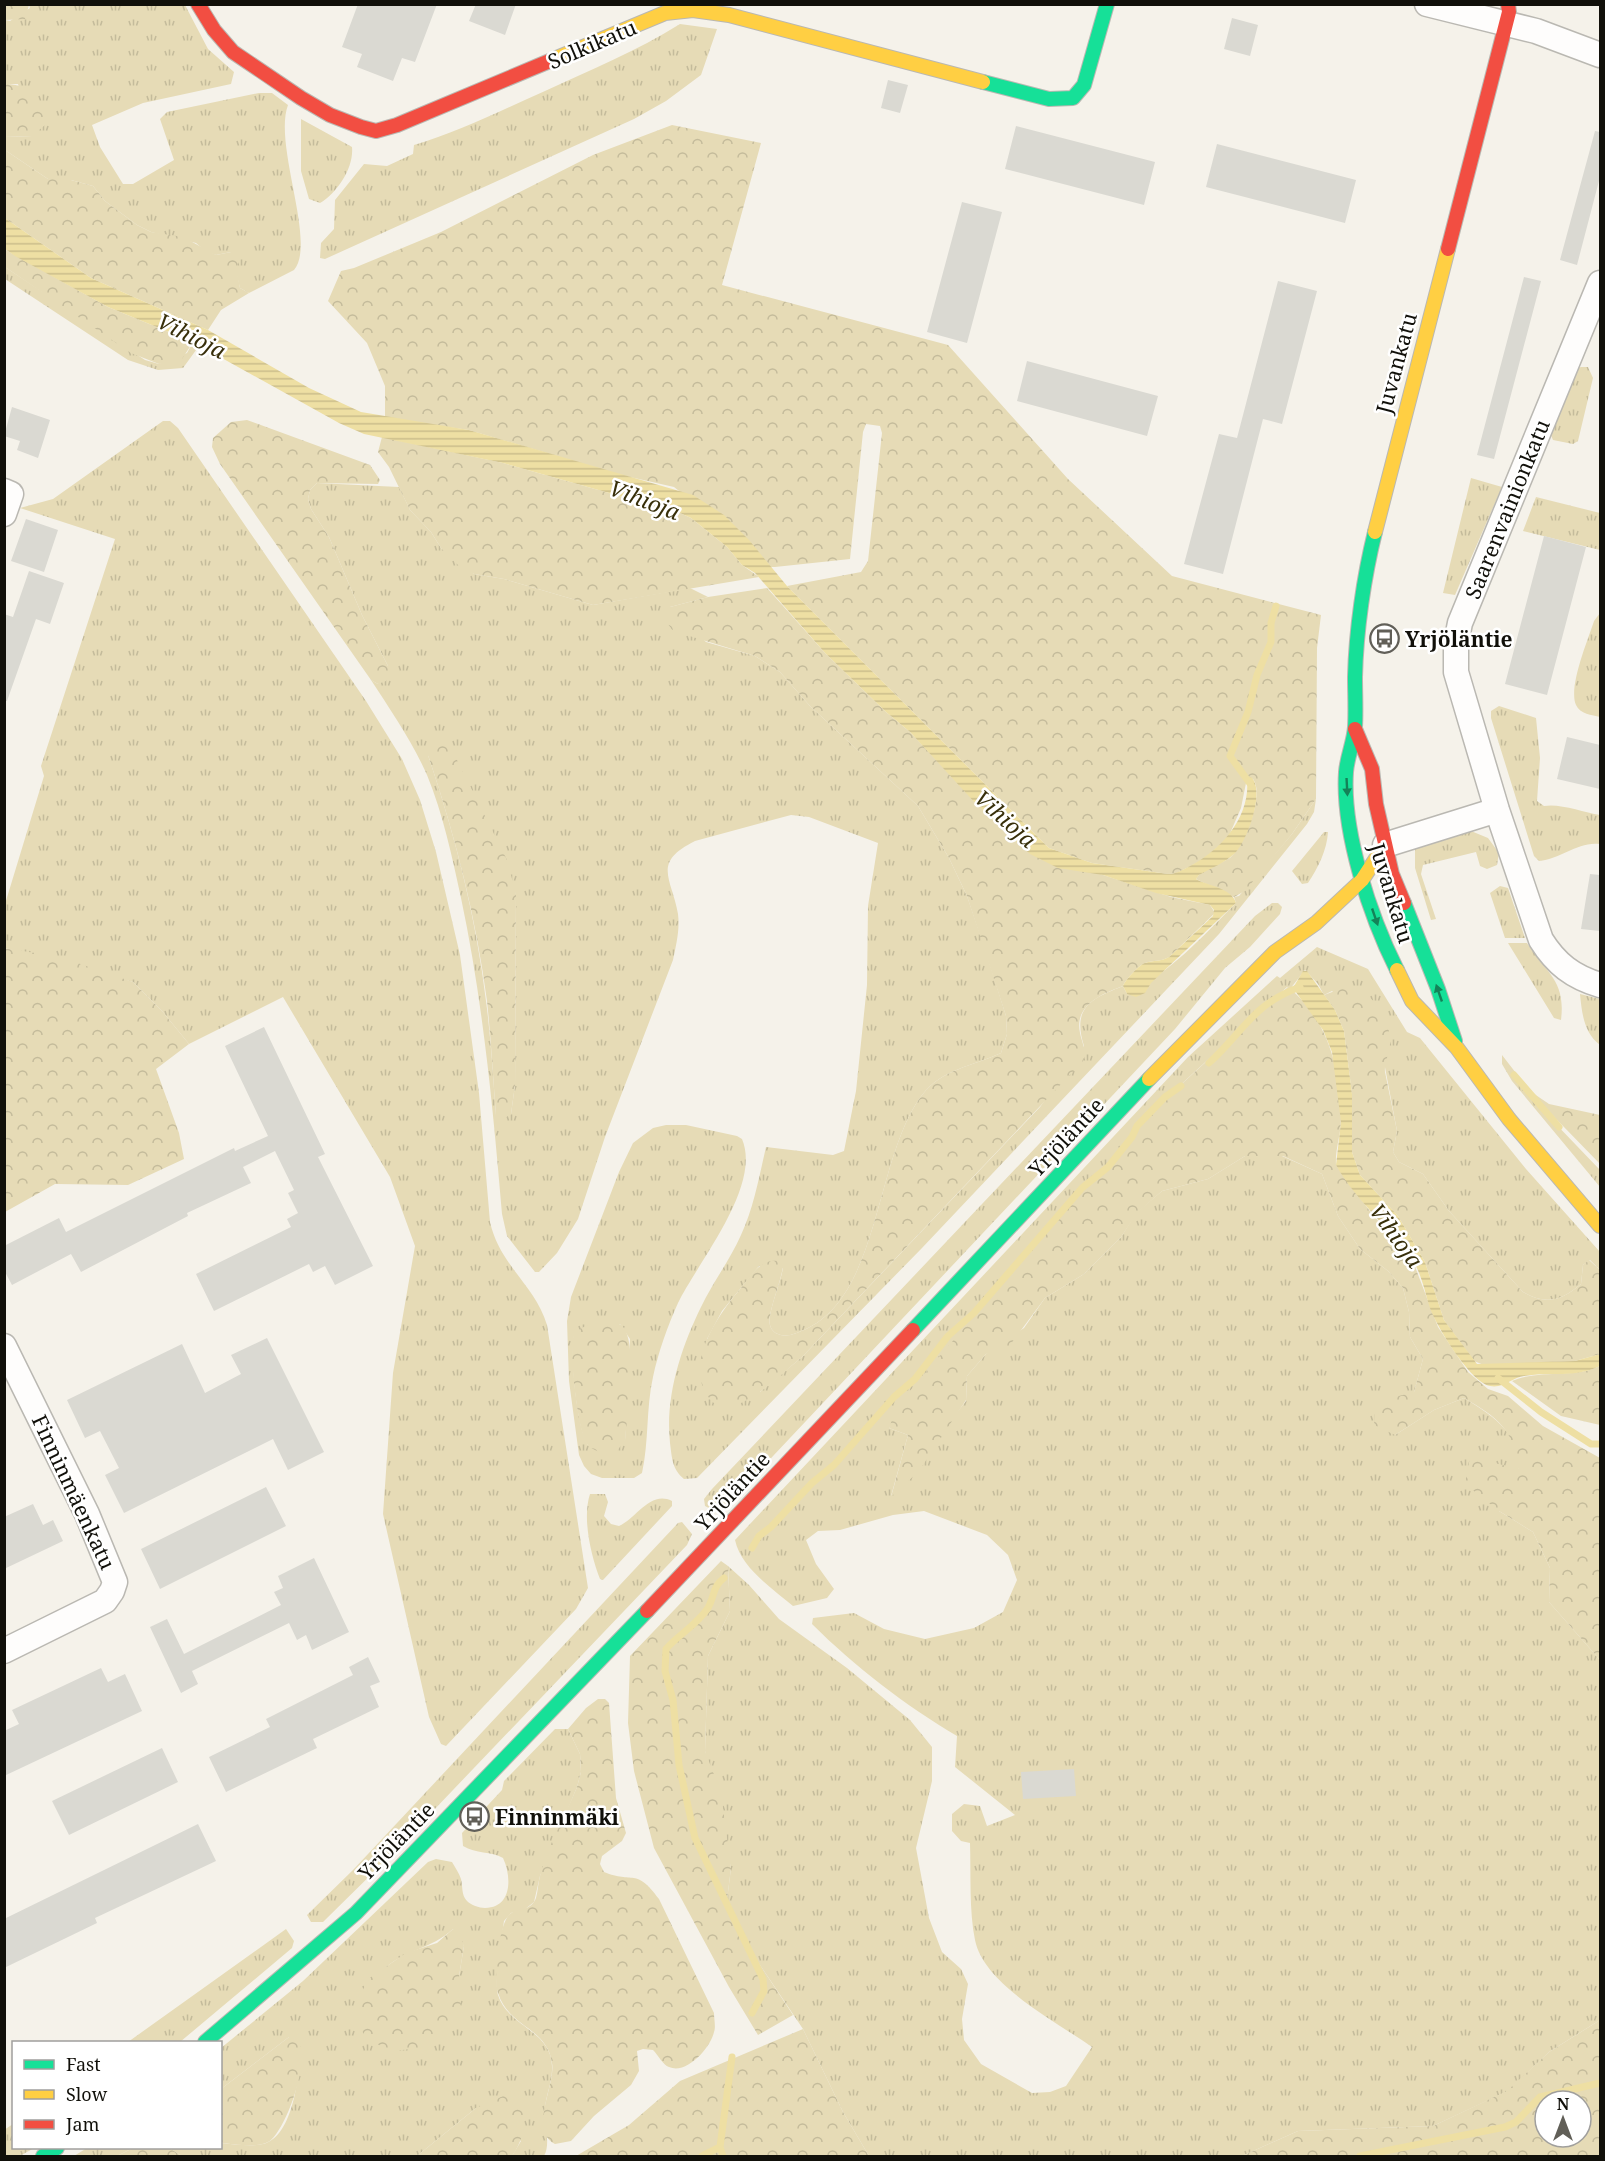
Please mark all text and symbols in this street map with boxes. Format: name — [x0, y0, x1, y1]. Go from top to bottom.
street label: Solkikatu — [543, 13, 641, 75]
water label: Vihioja — [153, 305, 232, 365]
street label: Juvankatu — [1369, 310, 1423, 417]
street label: Saarenvainionkatu — [1458, 415, 1556, 603]
water label: Vihioja — [605, 472, 685, 526]
bus stop icon: Yrjöläntie — [1368, 623, 1400, 655]
place label: Yrjöläntie — [1405, 625, 1513, 653]
one-way arrow — [1342, 777, 1351, 796]
water label: Vihioja — [969, 782, 1043, 854]
street label: Juvankatu — [1363, 839, 1420, 946]
one-way arrow — [1371, 908, 1381, 926]
one-way arrow — [1434, 983, 1444, 1001]
street label: Yrjöläntie — [1021, 1091, 1110, 1183]
water label: Vihioja — [1363, 1197, 1431, 1274]
street label: Finninmäenkatu — [26, 1410, 122, 1574]
street label: Yrjöläntie — [687, 1445, 776, 1537]
street label: Yrjöläntie — [351, 1796, 440, 1887]
bus stop icon: Finninmäki — [458, 1801, 490, 1833]
place label: Finninmäki — [495, 1803, 620, 1831]
legend — [12, 2041, 222, 2149]
text: Fast — [66, 2052, 101, 2076]
text: Slow — [66, 2082, 108, 2106]
north arrow — [1533, 2089, 1593, 2149]
text: N — [1557, 2093, 1570, 2115]
text: Jam — [65, 2112, 100, 2136]

